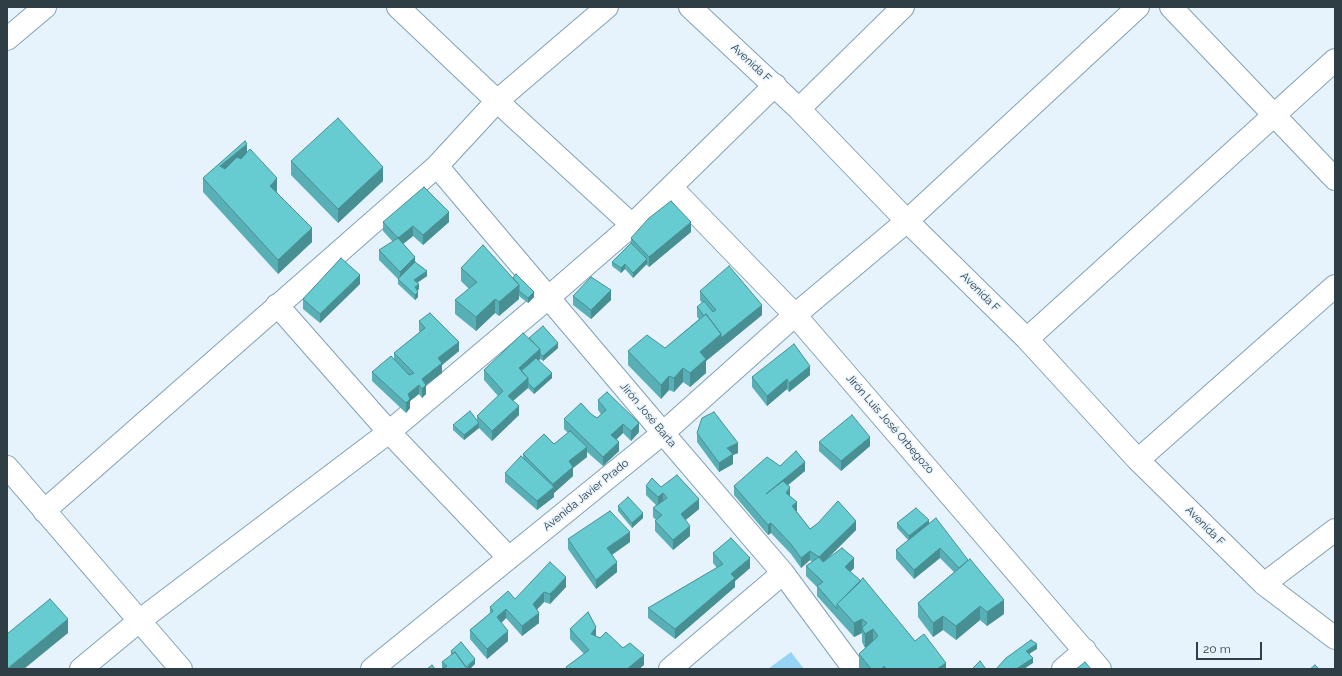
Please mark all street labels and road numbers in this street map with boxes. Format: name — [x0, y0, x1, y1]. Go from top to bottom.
street label: Avenida F — [728, 41, 774, 85]
street label: Avenida F — [958, 270, 1002, 314]
street label: Jirón Luis José Orbegozo — [843, 372, 937, 476]
street label: Jirón José Barta — [617, 380, 679, 450]
street label: Avenida Javier Prado — [541, 456, 631, 534]
street label: Avenida F — [1183, 504, 1227, 548]

